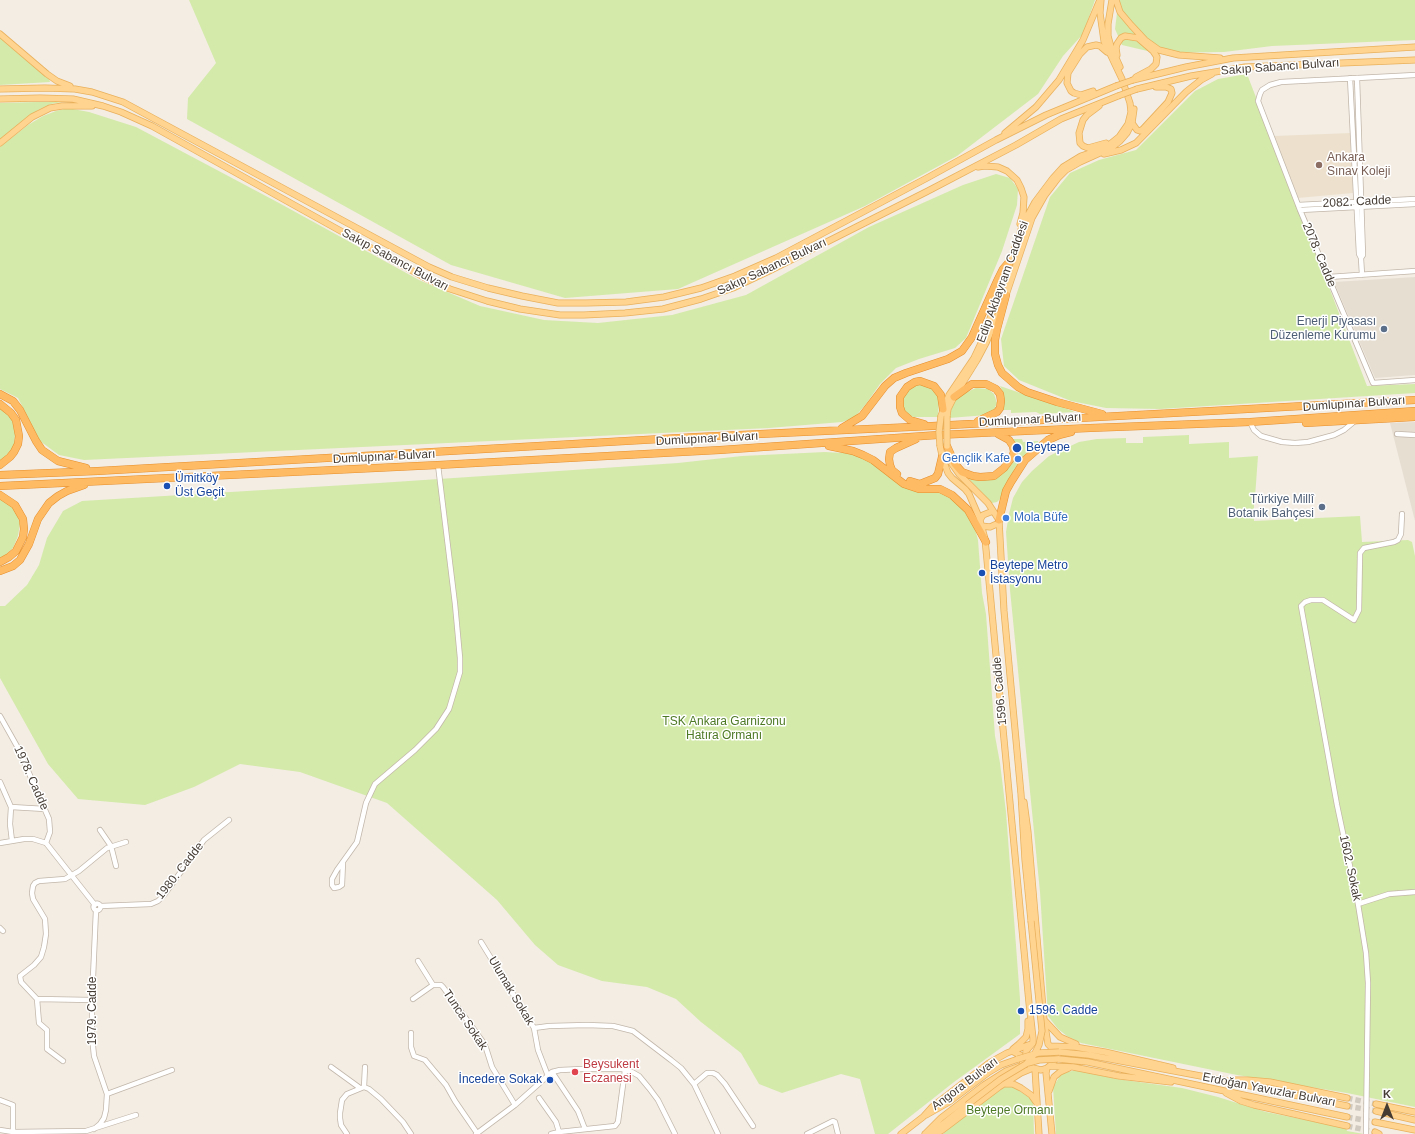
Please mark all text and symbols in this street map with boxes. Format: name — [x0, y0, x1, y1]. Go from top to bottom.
street label: Sakıp Sabancı Bulvarı — [1220, 56, 1340, 78]
place label: Ankara Sınav Koleji — [1327, 151, 1390, 179]
marker: Ankara Sınav Koleji — [1314, 160, 1324, 170]
street label: 2082. Cadde — [1322, 193, 1392, 211]
street label: Edip Akbayram Caddesi — [974, 219, 1032, 345]
street label: 2078. Cadde — [1299, 221, 1339, 289]
street label: Sakıp Sabancı Bulvarı — [339, 226, 451, 294]
street label: Sakıp Sabancı Bulvarı — [715, 235, 829, 299]
place label: Enerji Piyasası Düzenleme Kurumu — [1270, 315, 1376, 343]
marker: Enerji Piyasası Düzenleme Kurumu — [1379, 324, 1389, 334]
street label: Dumlupınar Bulvarı — [1302, 393, 1406, 415]
street label: Dumlupınar Bulvarı — [978, 410, 1082, 430]
street label: Dumlupınar Bulvarı — [655, 429, 759, 449]
place label: Beytepe — [1026, 441, 1070, 455]
marker: Beytepe — [1011, 442, 1023, 454]
street label: Dumlupınar Bulvarı — [332, 447, 436, 467]
place label: Gençlik Kafe — [942, 452, 1010, 466]
marker: Gençlik Kafe — [1013, 454, 1023, 464]
place label: Ümitköy Üst Geçit — [175, 472, 224, 500]
marker: Ümitköy Üst Geçit — [162, 481, 172, 491]
place label: Türkiye Millî Botanik Bahçesi — [1228, 493, 1314, 521]
marker: Türkiye Millî Botanik Bahçesi — [1317, 502, 1327, 512]
place label: Mola Büfe — [1014, 511, 1068, 525]
marker: Mola Büfe — [1001, 513, 1011, 523]
place label: Beytepe Metro İstasyonu — [990, 559, 1068, 587]
marker: Beytepe Metro İstasyonu — [977, 568, 987, 578]
street label: 1596. Cadde — [990, 656, 1010, 726]
park label: TSK Ankara Garnizonu Hatıra Ormanı — [662, 715, 786, 743]
street label: 1978. Cadde — [10, 744, 52, 812]
street label: 1602. Sokak — [1336, 834, 1364, 902]
street label: 1980. Cadde — [153, 839, 207, 903]
street label: Ulumak Sokak — [485, 954, 537, 1028]
street label: 1979. Cadde — [86, 977, 100, 1045]
street label: Tunca Sokak — [440, 987, 490, 1053]
place label: 1596. Cadde — [1029, 1004, 1098, 1018]
marker: 1596. Cadde — [1016, 1006, 1026, 1016]
street label: Angora Bulvarı — [929, 1054, 1001, 1114]
place label: Beysukent Eczanesi — [583, 1058, 639, 1086]
marker: Beysukent Eczanesi — [570, 1067, 580, 1077]
street label: Erdoğan Yavuzlar Bulvarı — [1201, 1070, 1337, 1110]
place label: İncedere Sokak — [459, 1073, 542, 1087]
marker: İncedere Sokak — [545, 1075, 555, 1085]
north arrow — [1367, 1086, 1407, 1126]
text: K — [1383, 1088, 1391, 1100]
park label: Beytepe Ormanı — [966, 1104, 1054, 1118]

